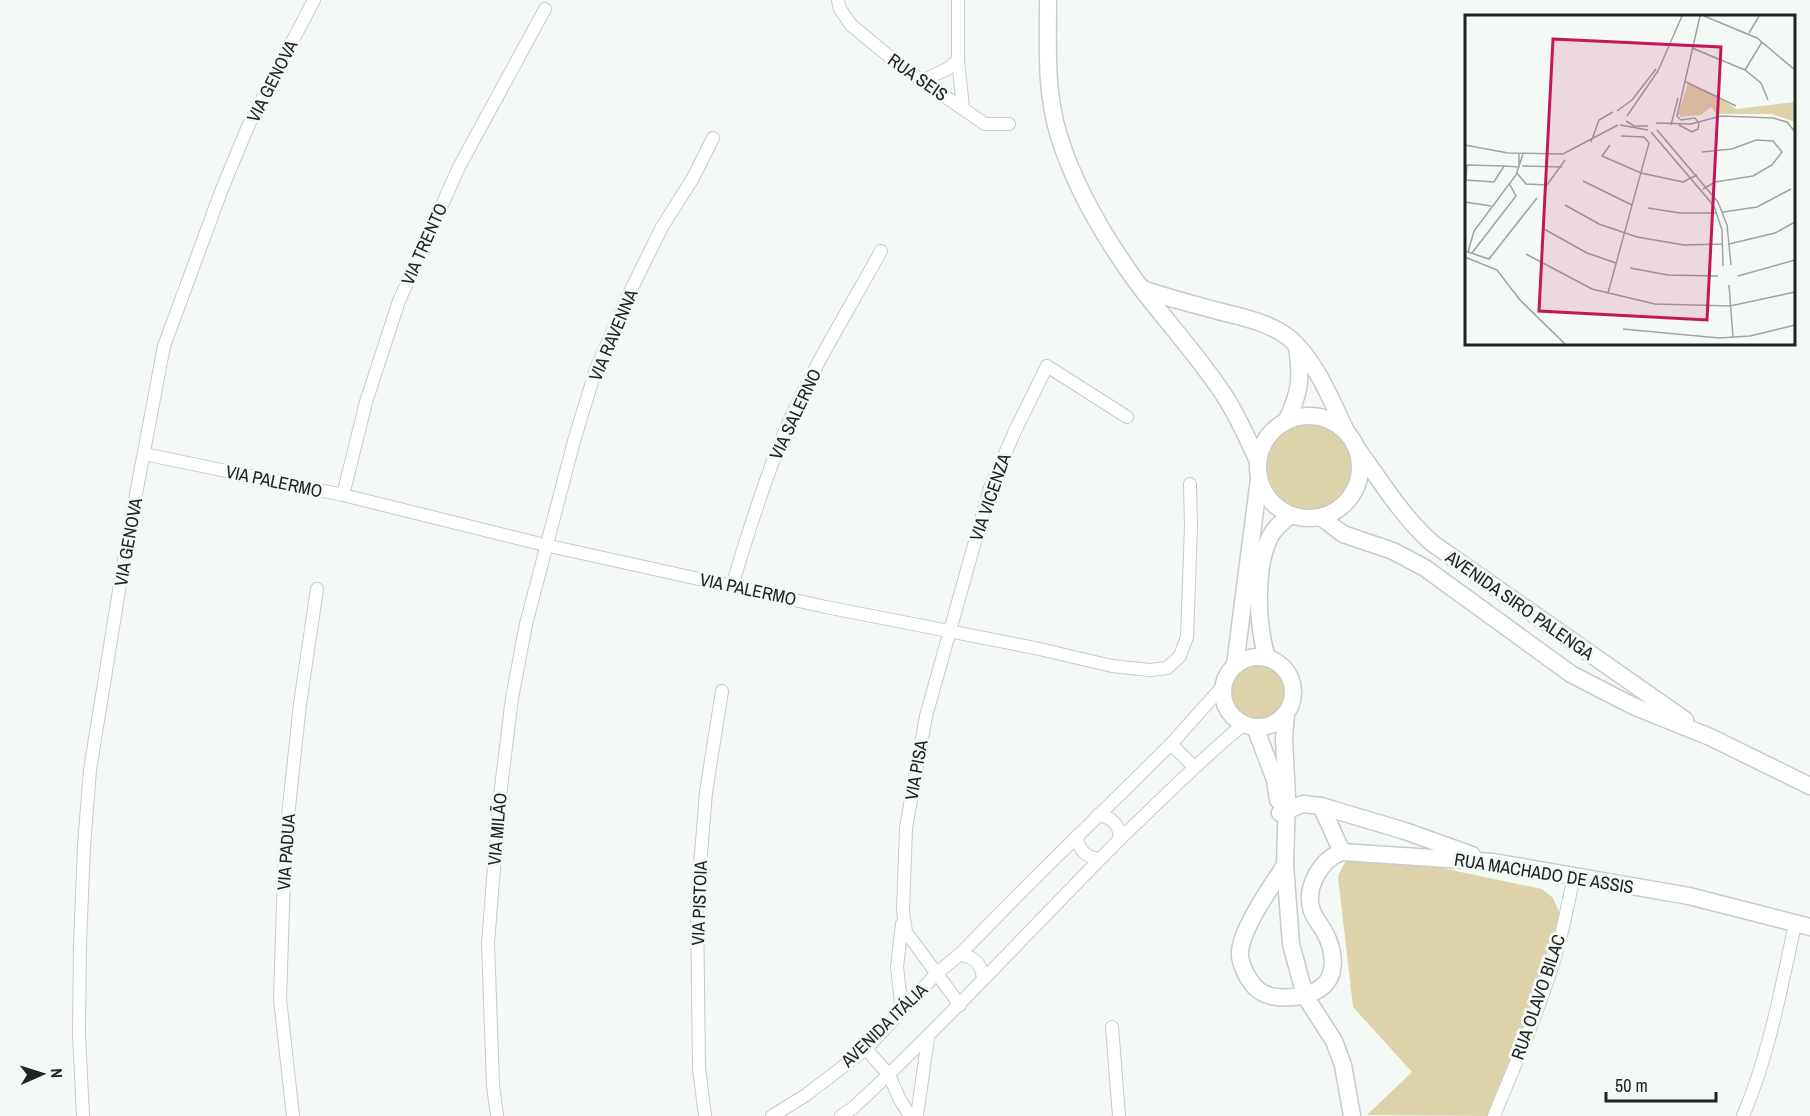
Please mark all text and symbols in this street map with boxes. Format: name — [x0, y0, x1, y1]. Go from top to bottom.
inset map — [1465, 15, 1795, 345]
street label: VIA GENOVA — [241, 35, 303, 126]
street label: RUA SEIS — [883, 47, 953, 107]
street label: VIA TRENTO — [395, 199, 453, 289]
street label: VIA RAVENNA — [582, 285, 644, 385]
street label: VIA SALERNO — [763, 364, 827, 464]
street label: VIA VICENZA — [963, 450, 1017, 544]
street label: VIA PALERMO — [223, 459, 325, 503]
street label: VIA GENOVA — [108, 496, 148, 588]
street label: AVENIDA SIRO PALENGA — [1440, 544, 1599, 666]
street label: VIA PALERMO — [697, 567, 799, 611]
street label: VIA PISA — [898, 738, 934, 802]
street label: VIA MILÃO — [481, 792, 513, 866]
street label: VIA PADUA — [271, 813, 301, 891]
street label: RUA MACHADO DE ASSIS — [1453, 846, 1636, 900]
street label: VIA PISTOIA — [685, 860, 713, 946]
street label: RUA OLAVO BILAC — [1505, 931, 1571, 1063]
street label: AVENIDA ITÁLIA — [835, 977, 933, 1073]
north arrow — [12, 1044, 72, 1104]
scale bar — [1606, 1065, 1716, 1103]
text: N — [46, 1068, 68, 1079]
text: 50 m — [1615, 1073, 1648, 1098]

